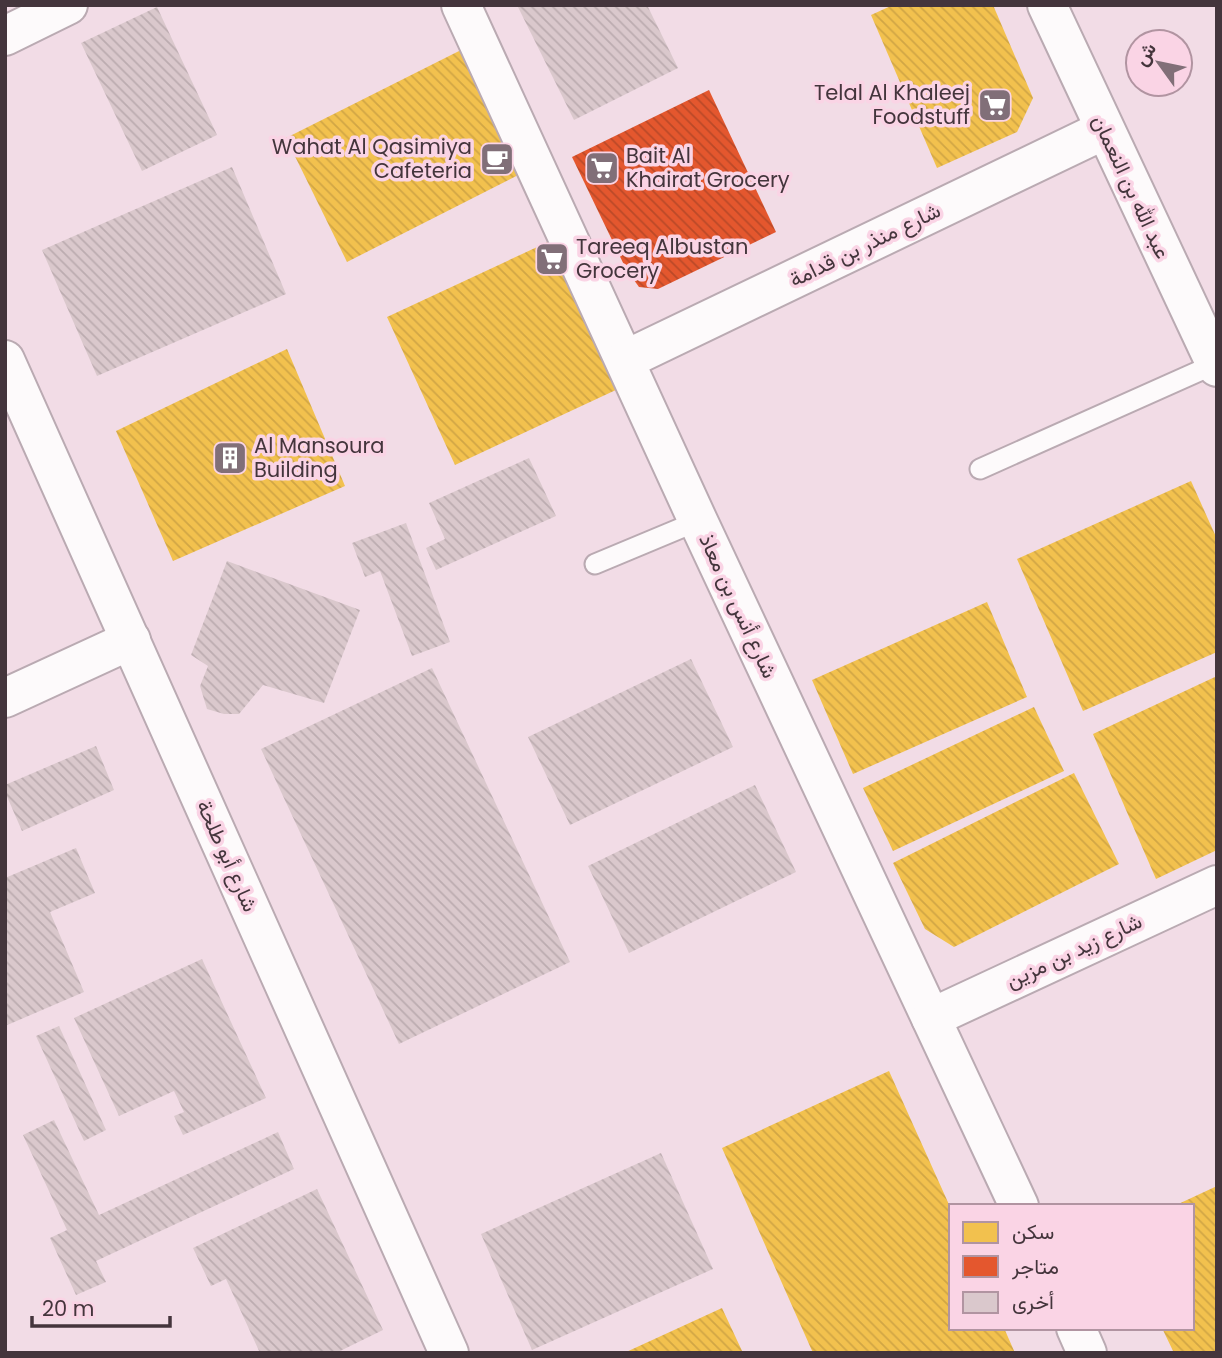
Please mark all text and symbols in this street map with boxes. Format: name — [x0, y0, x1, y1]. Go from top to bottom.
north arrow — [1124, 28, 1194, 98]
text: ش — [1128, 37, 1163, 71]
place label: Telal Al Khaleej Foodstuff — [814, 78, 970, 131]
supermarket icon: Telal Al Khaleej Foodstuff — [976, 86, 1014, 124]
street label: عبد الله بن النعمان — [1085, 110, 1178, 264]
place label: Wahat Al Qasimiya Cafeteria — [272, 132, 472, 185]
cafe icon: Wahat Al Qasimiya Cafeteria — [478, 140, 516, 178]
place label: Bait Al Khairat Grocery — [626, 141, 790, 194]
supermarket icon: Bait Al Khairat Grocery — [583, 149, 621, 187]
street label: شارع منذر بن قدامة — [784, 195, 945, 294]
place label: Tareeq Albustan Grocery — [576, 232, 748, 285]
supermarket icon: Tareeq Albustan Grocery — [533, 240, 571, 278]
place label: Al Mansoura Building — [254, 431, 385, 484]
building icon: Al Mansoura Building — [211, 439, 249, 477]
street label: شارع أنس بن معاذ — [692, 529, 785, 683]
street label: شارع أبو طلحة — [190, 795, 265, 916]
street label: شارع زيد بن مزين — [1001, 906, 1147, 995]
legend — [949, 1204, 1194, 1330]
text: سكن — [1012, 1217, 1054, 1246]
text: متاجر — [1011, 1252, 1059, 1281]
scale bar — [32, 1284, 170, 1328]
text: أخرى — [1012, 1287, 1054, 1316]
text: 20 m — [42, 1294, 95, 1323]

